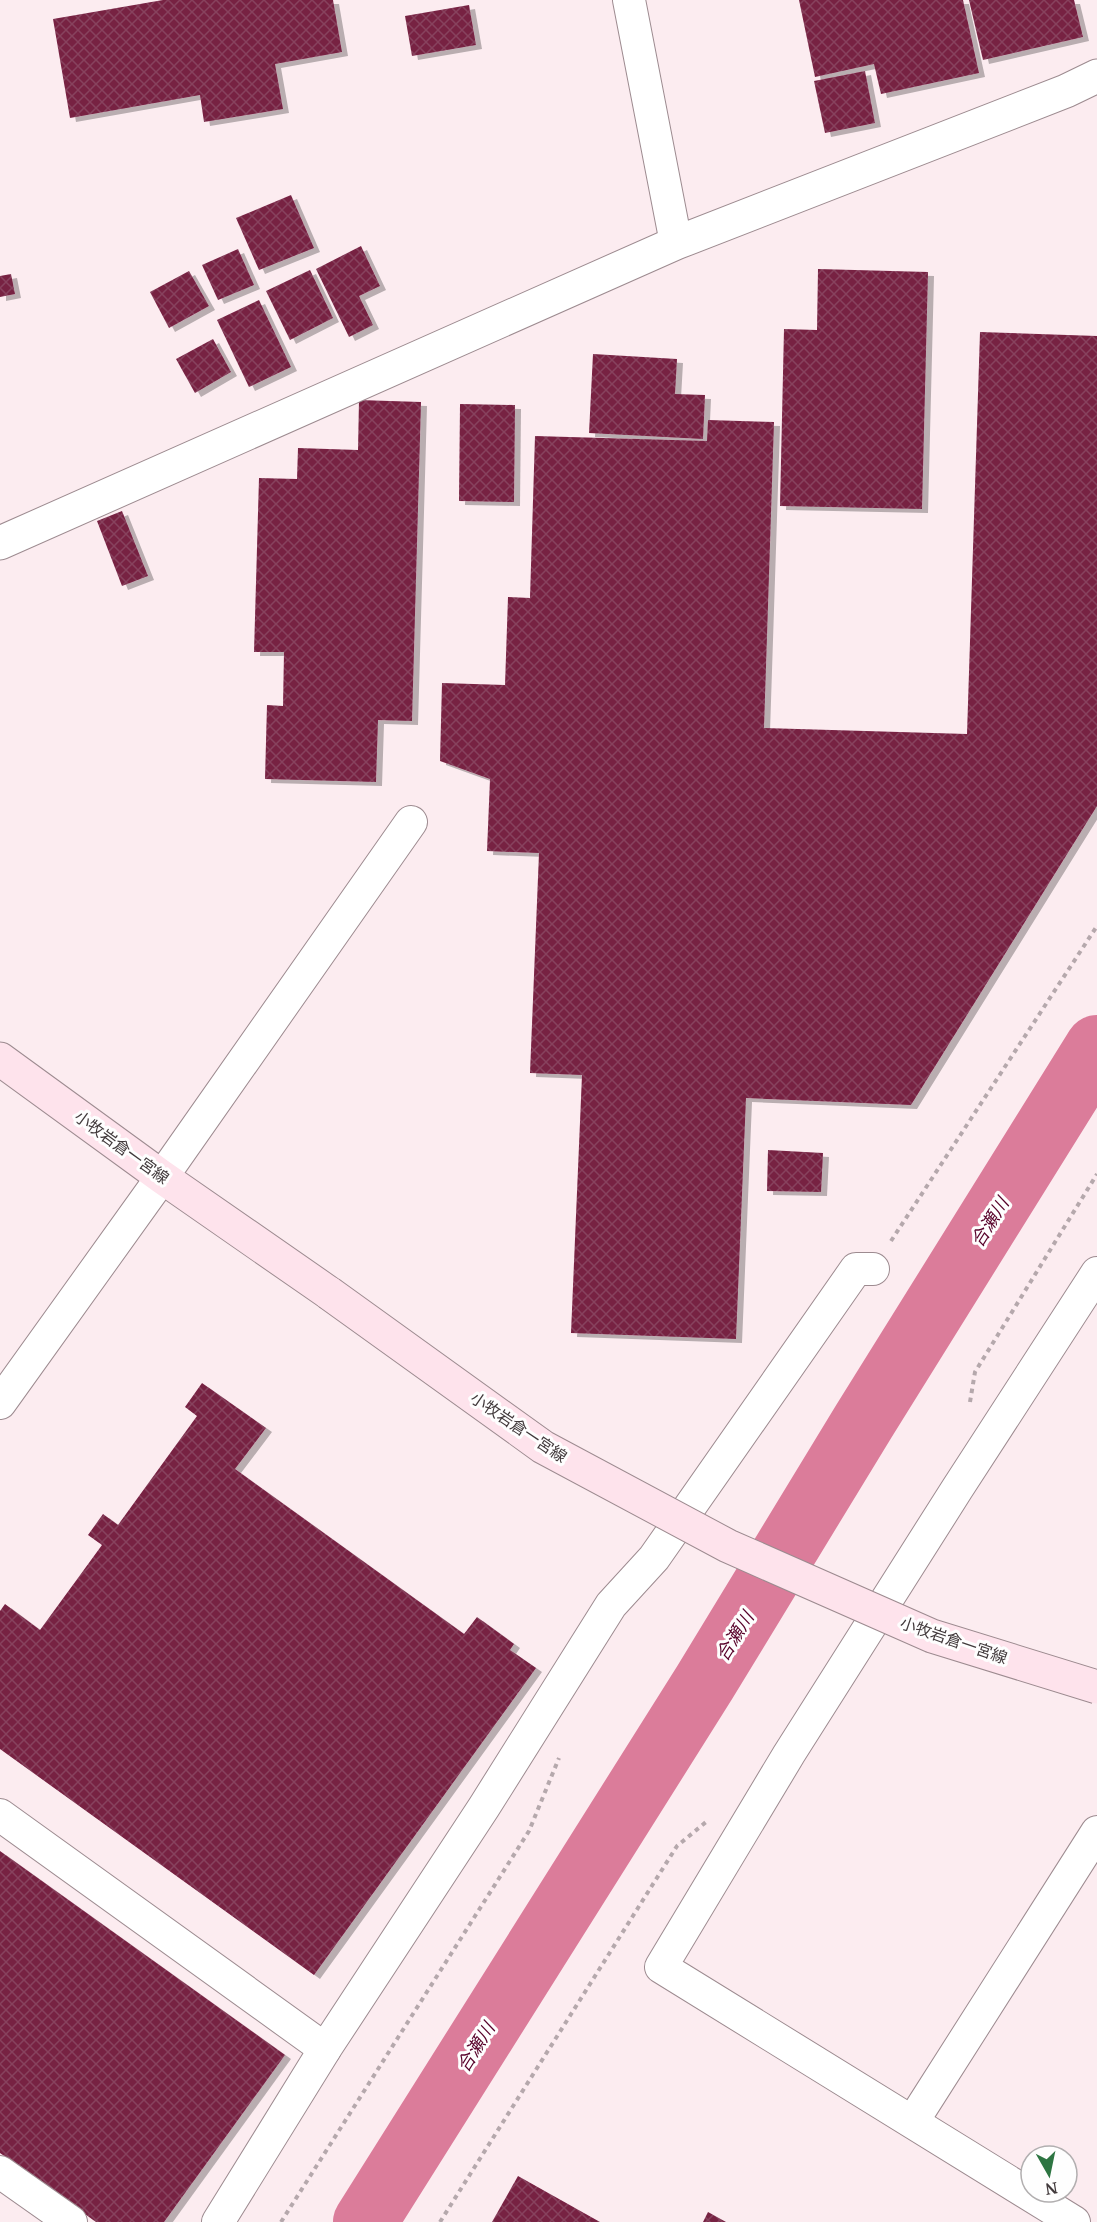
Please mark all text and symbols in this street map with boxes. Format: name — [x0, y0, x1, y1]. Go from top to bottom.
street label: 小牧岩倉一宮線 — [70, 1105, 174, 1189]
water label: 合瀬川 — [965, 1191, 1015, 1251]
street label: 小牧岩倉一宮線 — [466, 1387, 572, 1467]
water label: 合瀬川 — [710, 1605, 760, 1665]
street label: 小牧岩倉一宮線 — [897, 1611, 1011, 1669]
water label: 合瀬川 — [451, 2016, 501, 2076]
north arrow — [1019, 2144, 1079, 2204]
text: N — [1044, 2177, 1059, 2201]

